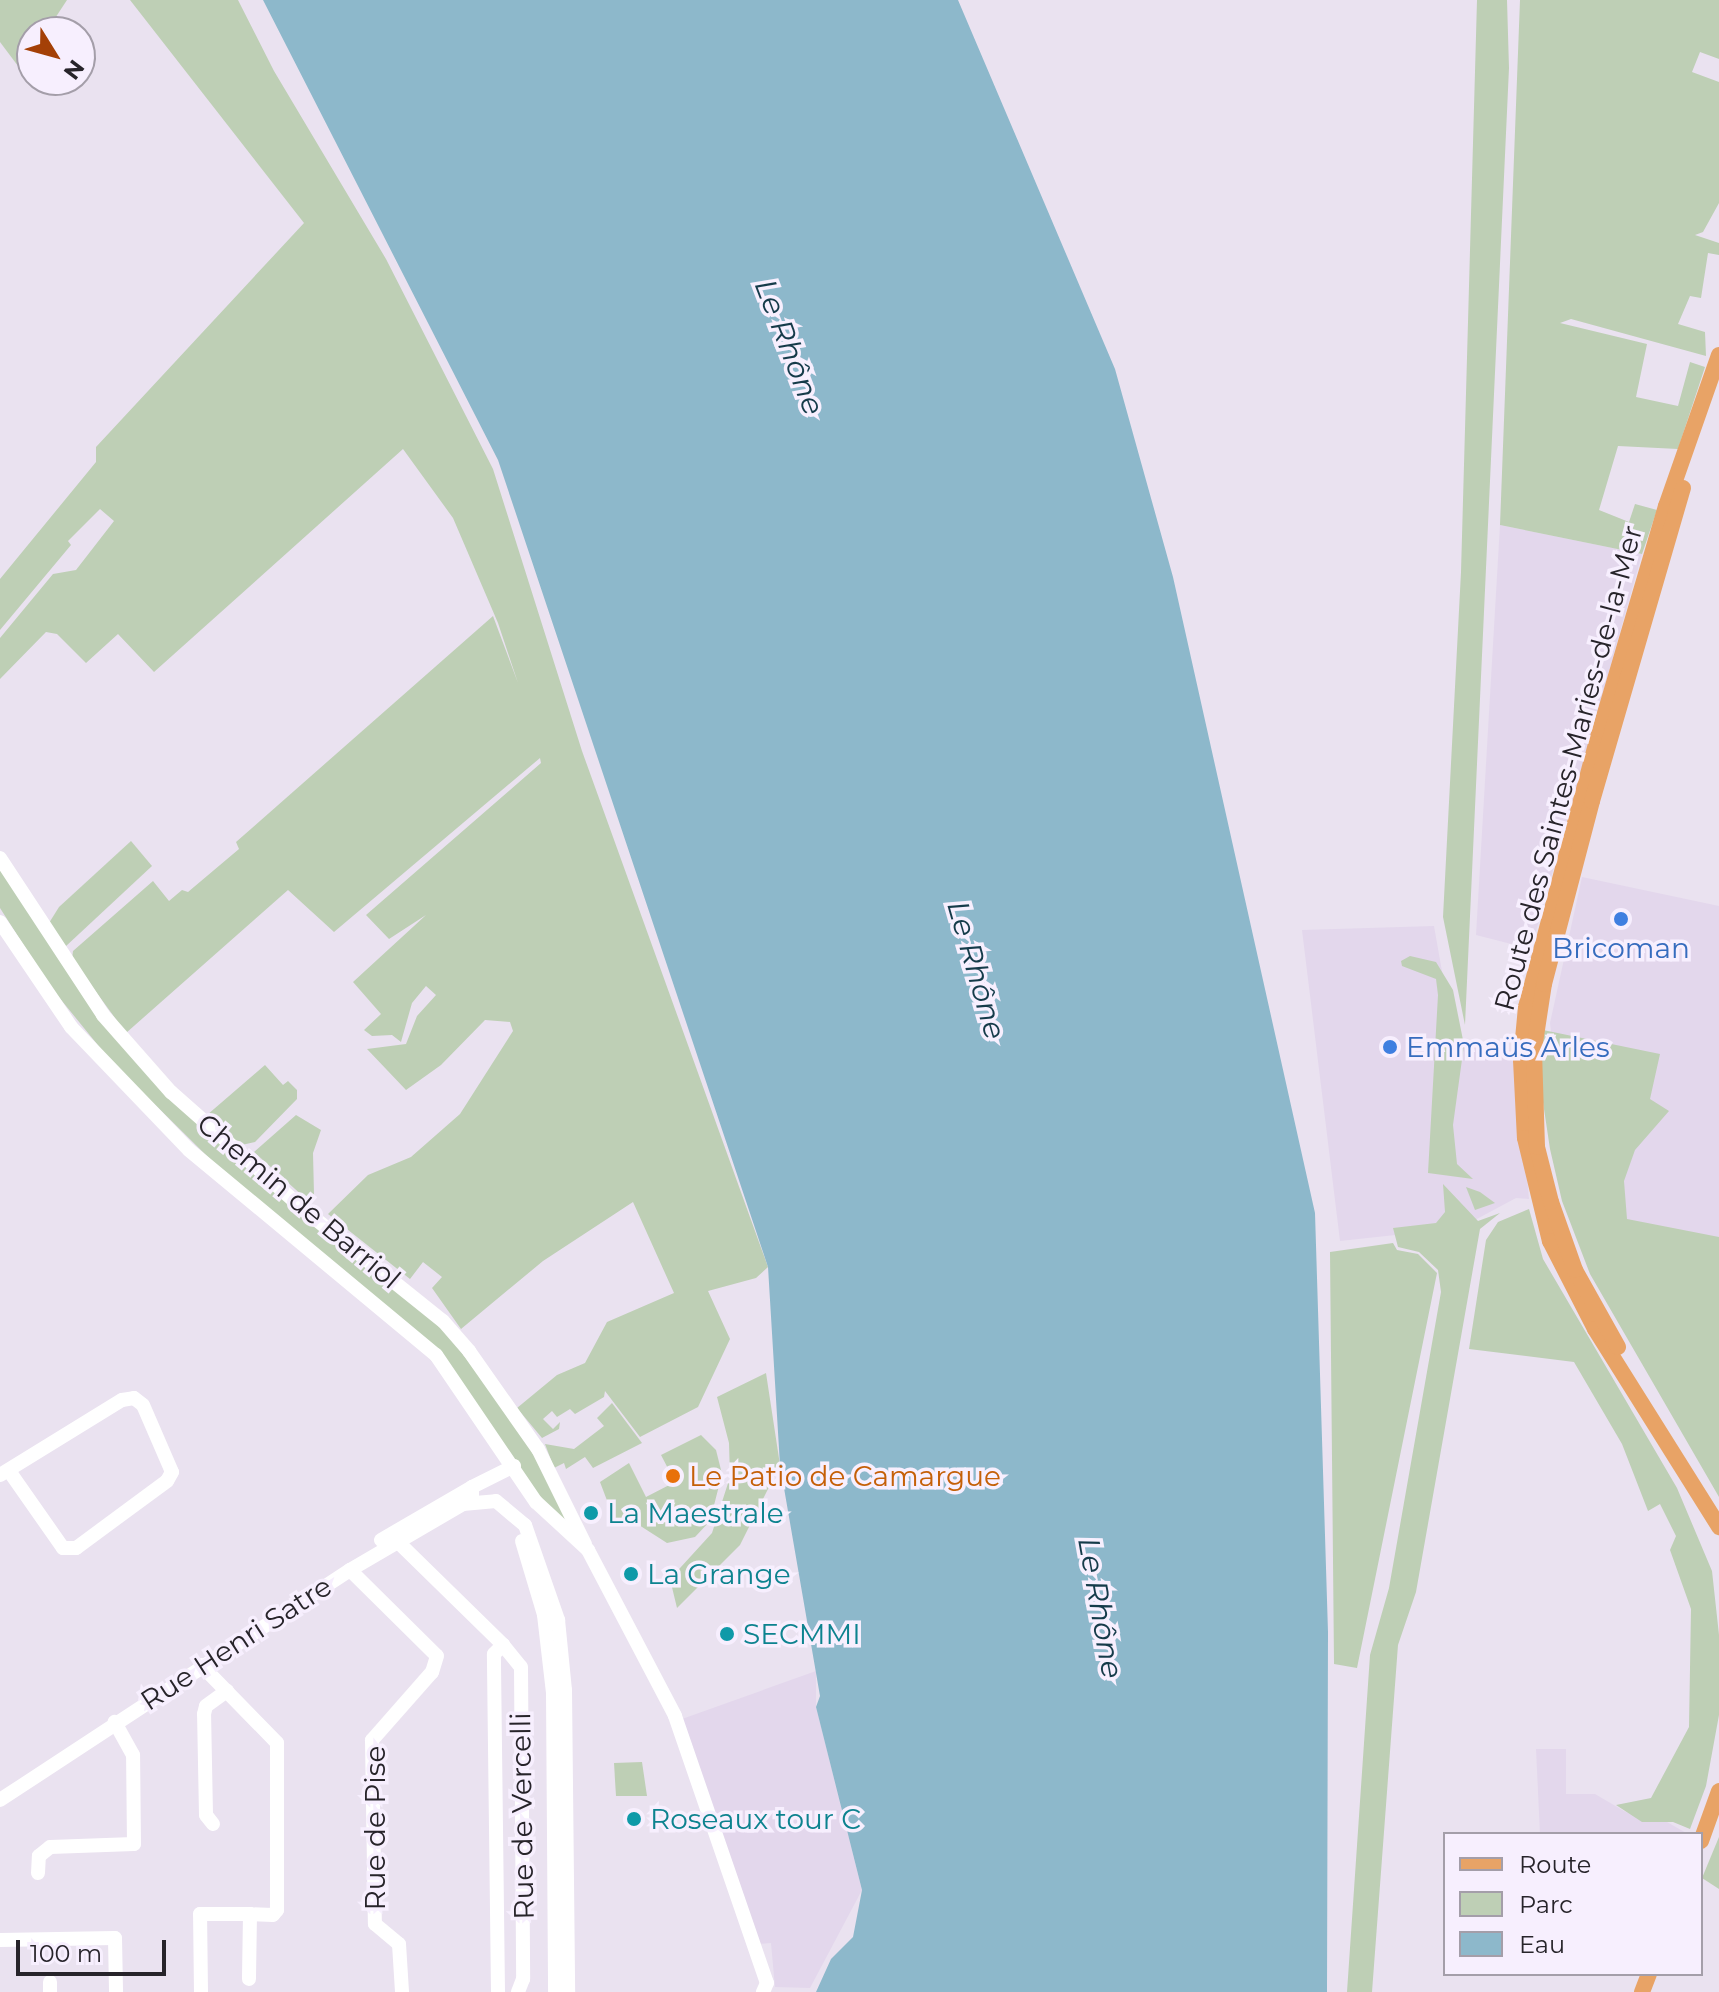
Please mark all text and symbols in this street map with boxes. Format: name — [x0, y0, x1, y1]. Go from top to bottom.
north arrow — [16, 16, 96, 96]
text: N — [58, 54, 90, 85]
water label: Le Rhône — [747, 274, 831, 420]
street label: Route des Saintes-Maries-de-la-Mer — [1487, 522, 1649, 1014]
water label: Le Rhône — [939, 897, 1013, 1043]
marker: Bricoman — [1612, 910, 1630, 928]
place label: Bricoman — [1552, 931, 1690, 965]
place label: Emmaüs Arles — [1406, 1030, 1610, 1064]
marker: Emmaüs Arles — [1381, 1038, 1399, 1056]
street label: Chemin de Barriol — [191, 1106, 407, 1296]
place label: Le Patio de Camargue — [689, 1459, 1001, 1493]
marker: Le Patio de Camargue — [664, 1467, 682, 1485]
place label: La Maestrale — [607, 1496, 784, 1530]
marker: La Maestrale — [582, 1504, 600, 1522]
water label: Le Rhône — [1070, 1535, 1130, 1681]
place label: La Grange — [647, 1557, 791, 1591]
marker: La Grange — [622, 1565, 640, 1583]
street label: Rue Henri Satre — [134, 1569, 338, 1717]
place label: SECMMI — [743, 1617, 861, 1651]
marker: SECMMI — [718, 1625, 736, 1643]
street label: Rue de Vercelli — [503, 1712, 541, 1920]
street label: Rue de Pise — [358, 1746, 392, 1910]
place label: Roseaux tour C — [650, 1802, 861, 1836]
marker: Roseaux tour C — [625, 1810, 643, 1828]
legend — [1443, 1832, 1703, 1976]
text: Route — [1519, 1850, 1591, 1879]
text: Parc — [1519, 1890, 1573, 1919]
scale bar — [20, 1924, 170, 1974]
text: Eau — [1519, 1930, 1565, 1959]
text: 100 m — [30, 1939, 102, 1968]

